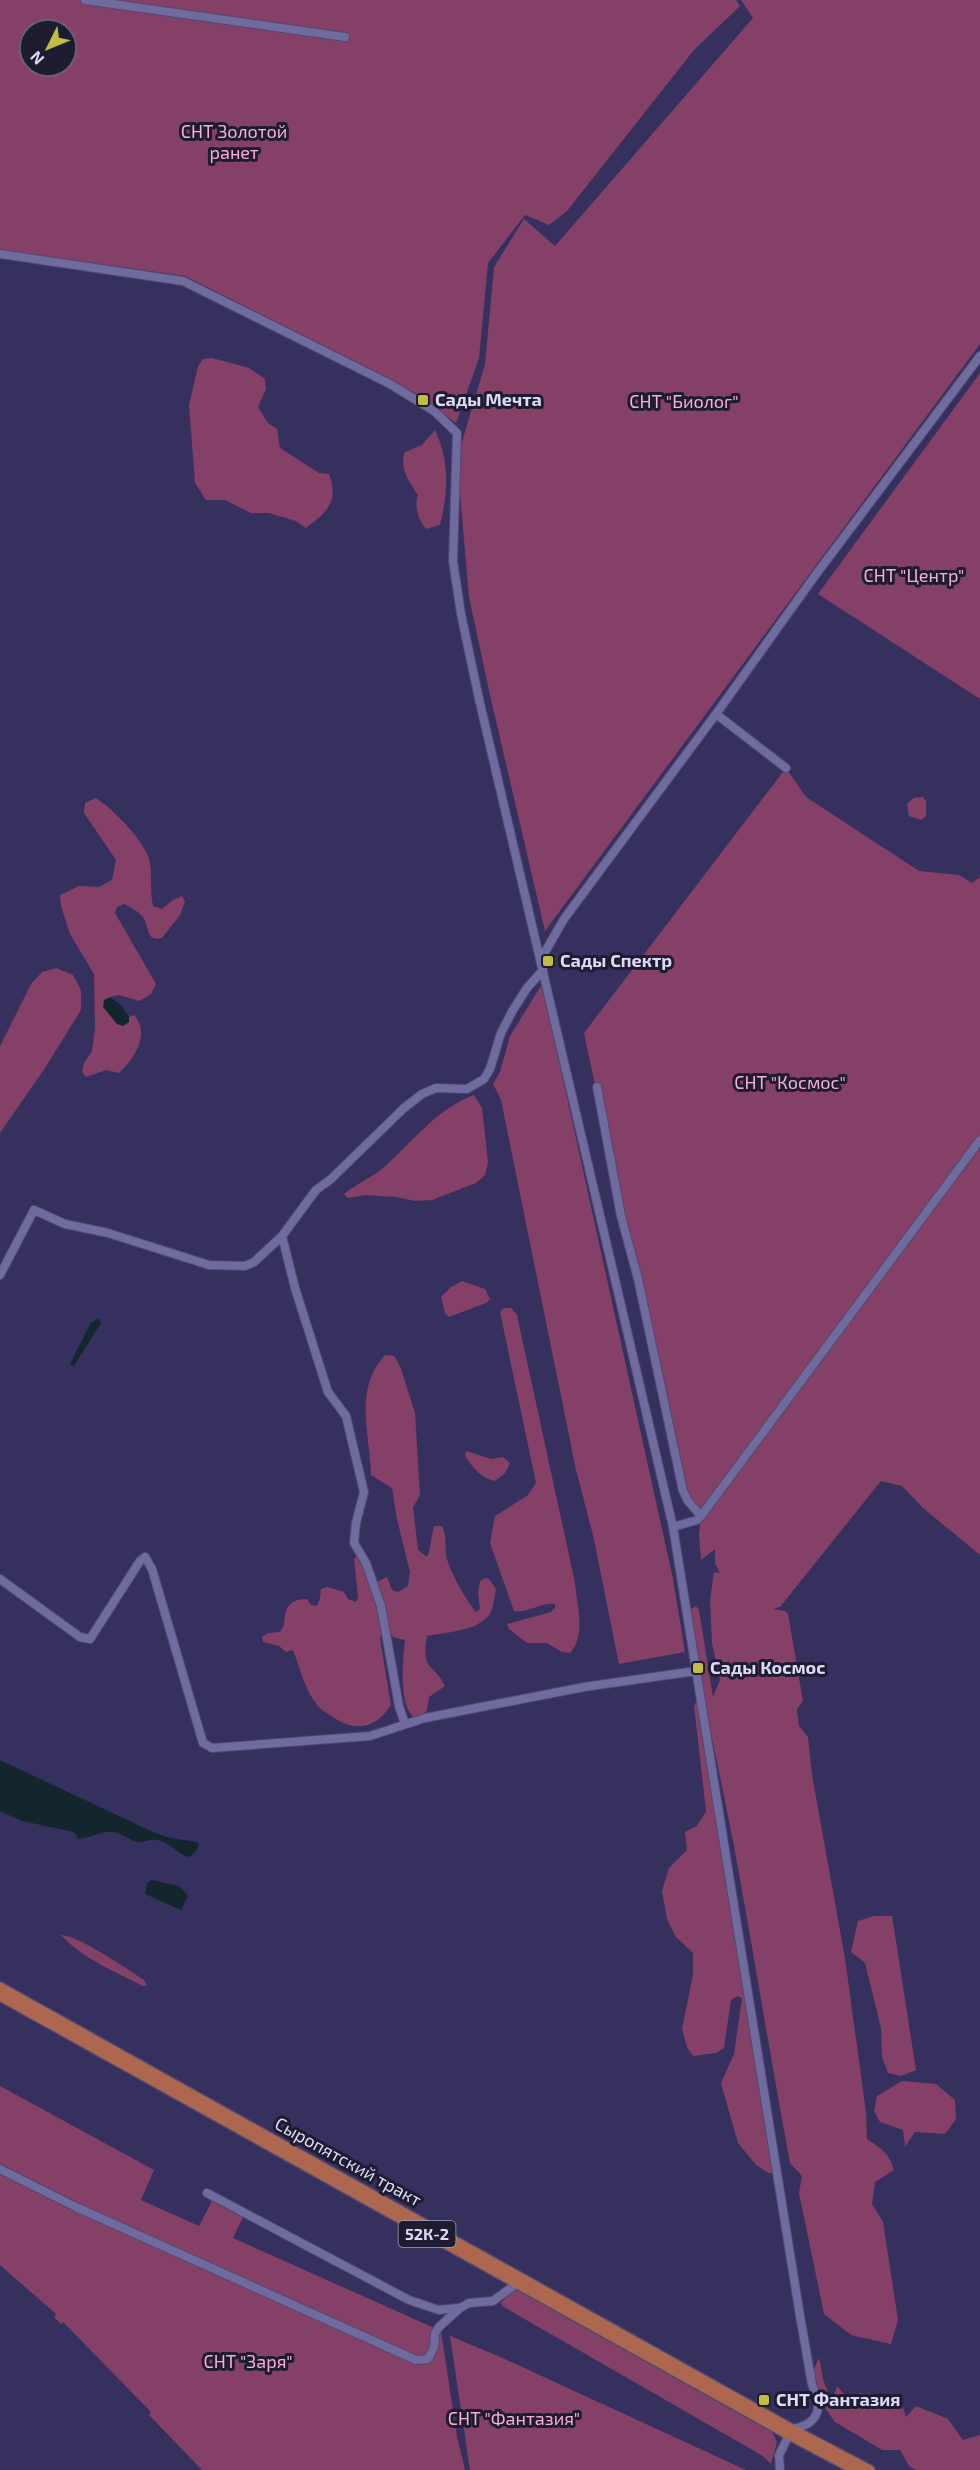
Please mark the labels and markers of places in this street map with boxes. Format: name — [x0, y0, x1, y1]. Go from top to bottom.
place label: Сады Мечта — [435, 388, 542, 410]
marker: Сады Мечта — [416, 393, 430, 407]
place label: Сады Спектр — [560, 949, 672, 971]
marker: Сады Спектр — [541, 954, 555, 968]
place label: Сады Космос — [710, 1656, 825, 1678]
marker: Сады Космос — [691, 1661, 705, 1675]
place label: СНТ Фантазия — [776, 2388, 900, 2410]
marker: СНТ Фантазия — [757, 2393, 771, 2407]

